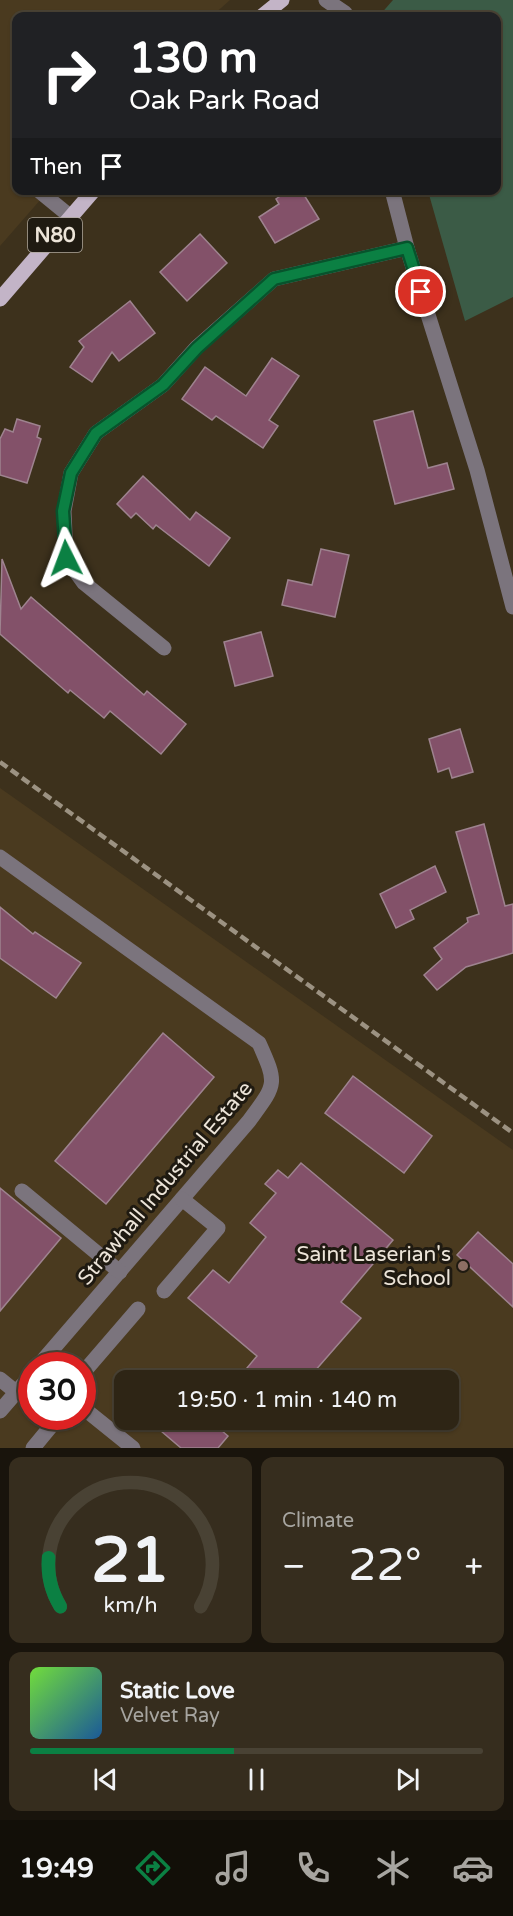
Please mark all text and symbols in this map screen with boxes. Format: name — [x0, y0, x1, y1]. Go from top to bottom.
text: 130 m — [129, 33, 258, 84]
icon: right — [30, 36, 108, 114]
text: Oak Park Road — [129, 84, 320, 117]
icon: arrive — [95, 150, 128, 183]
text: Then — [30, 154, 83, 180]
road number: N80 — [28, 218, 82, 252]
pin — [395, 266, 446, 317]
icon: arrive — [404, 275, 437, 308]
position arrow — [34, 526, 98, 590]
street label: Strawhall Industrial Estate — [73, 1076, 258, 1290]
place label: Saint Laserian's School — [297, 1242, 451, 1291]
marker: Saint Laserian's School — [456, 1259, 470, 1273]
speed limit sign: 30 — [18, 1352, 96, 1430]
text: 19:50 · 1 min · 140 m — [176, 1387, 397, 1413]
text: Climate — [282, 1509, 354, 1533]
text: 21 — [91, 1524, 170, 1599]
text: 22° — [348, 1539, 422, 1593]
text: − — [282, 1547, 306, 1586]
text: + — [464, 1547, 483, 1586]
text: km/h — [104, 1592, 157, 1618]
text: Static Love — [120, 1678, 235, 1704]
text: Velvet Ray — [120, 1704, 220, 1728]
icon: previous — [89, 1763, 122, 1796]
icon: pause — [240, 1763, 273, 1796]
icon: next — [391, 1763, 424, 1796]
icon: directions — [132, 1847, 174, 1889]
icon: music — [212, 1847, 254, 1889]
icon: phone — [292, 1847, 334, 1889]
icon: climate — [372, 1847, 414, 1889]
icon: car — [452, 1847, 494, 1889]
text: 19:49 — [19, 1852, 94, 1885]

